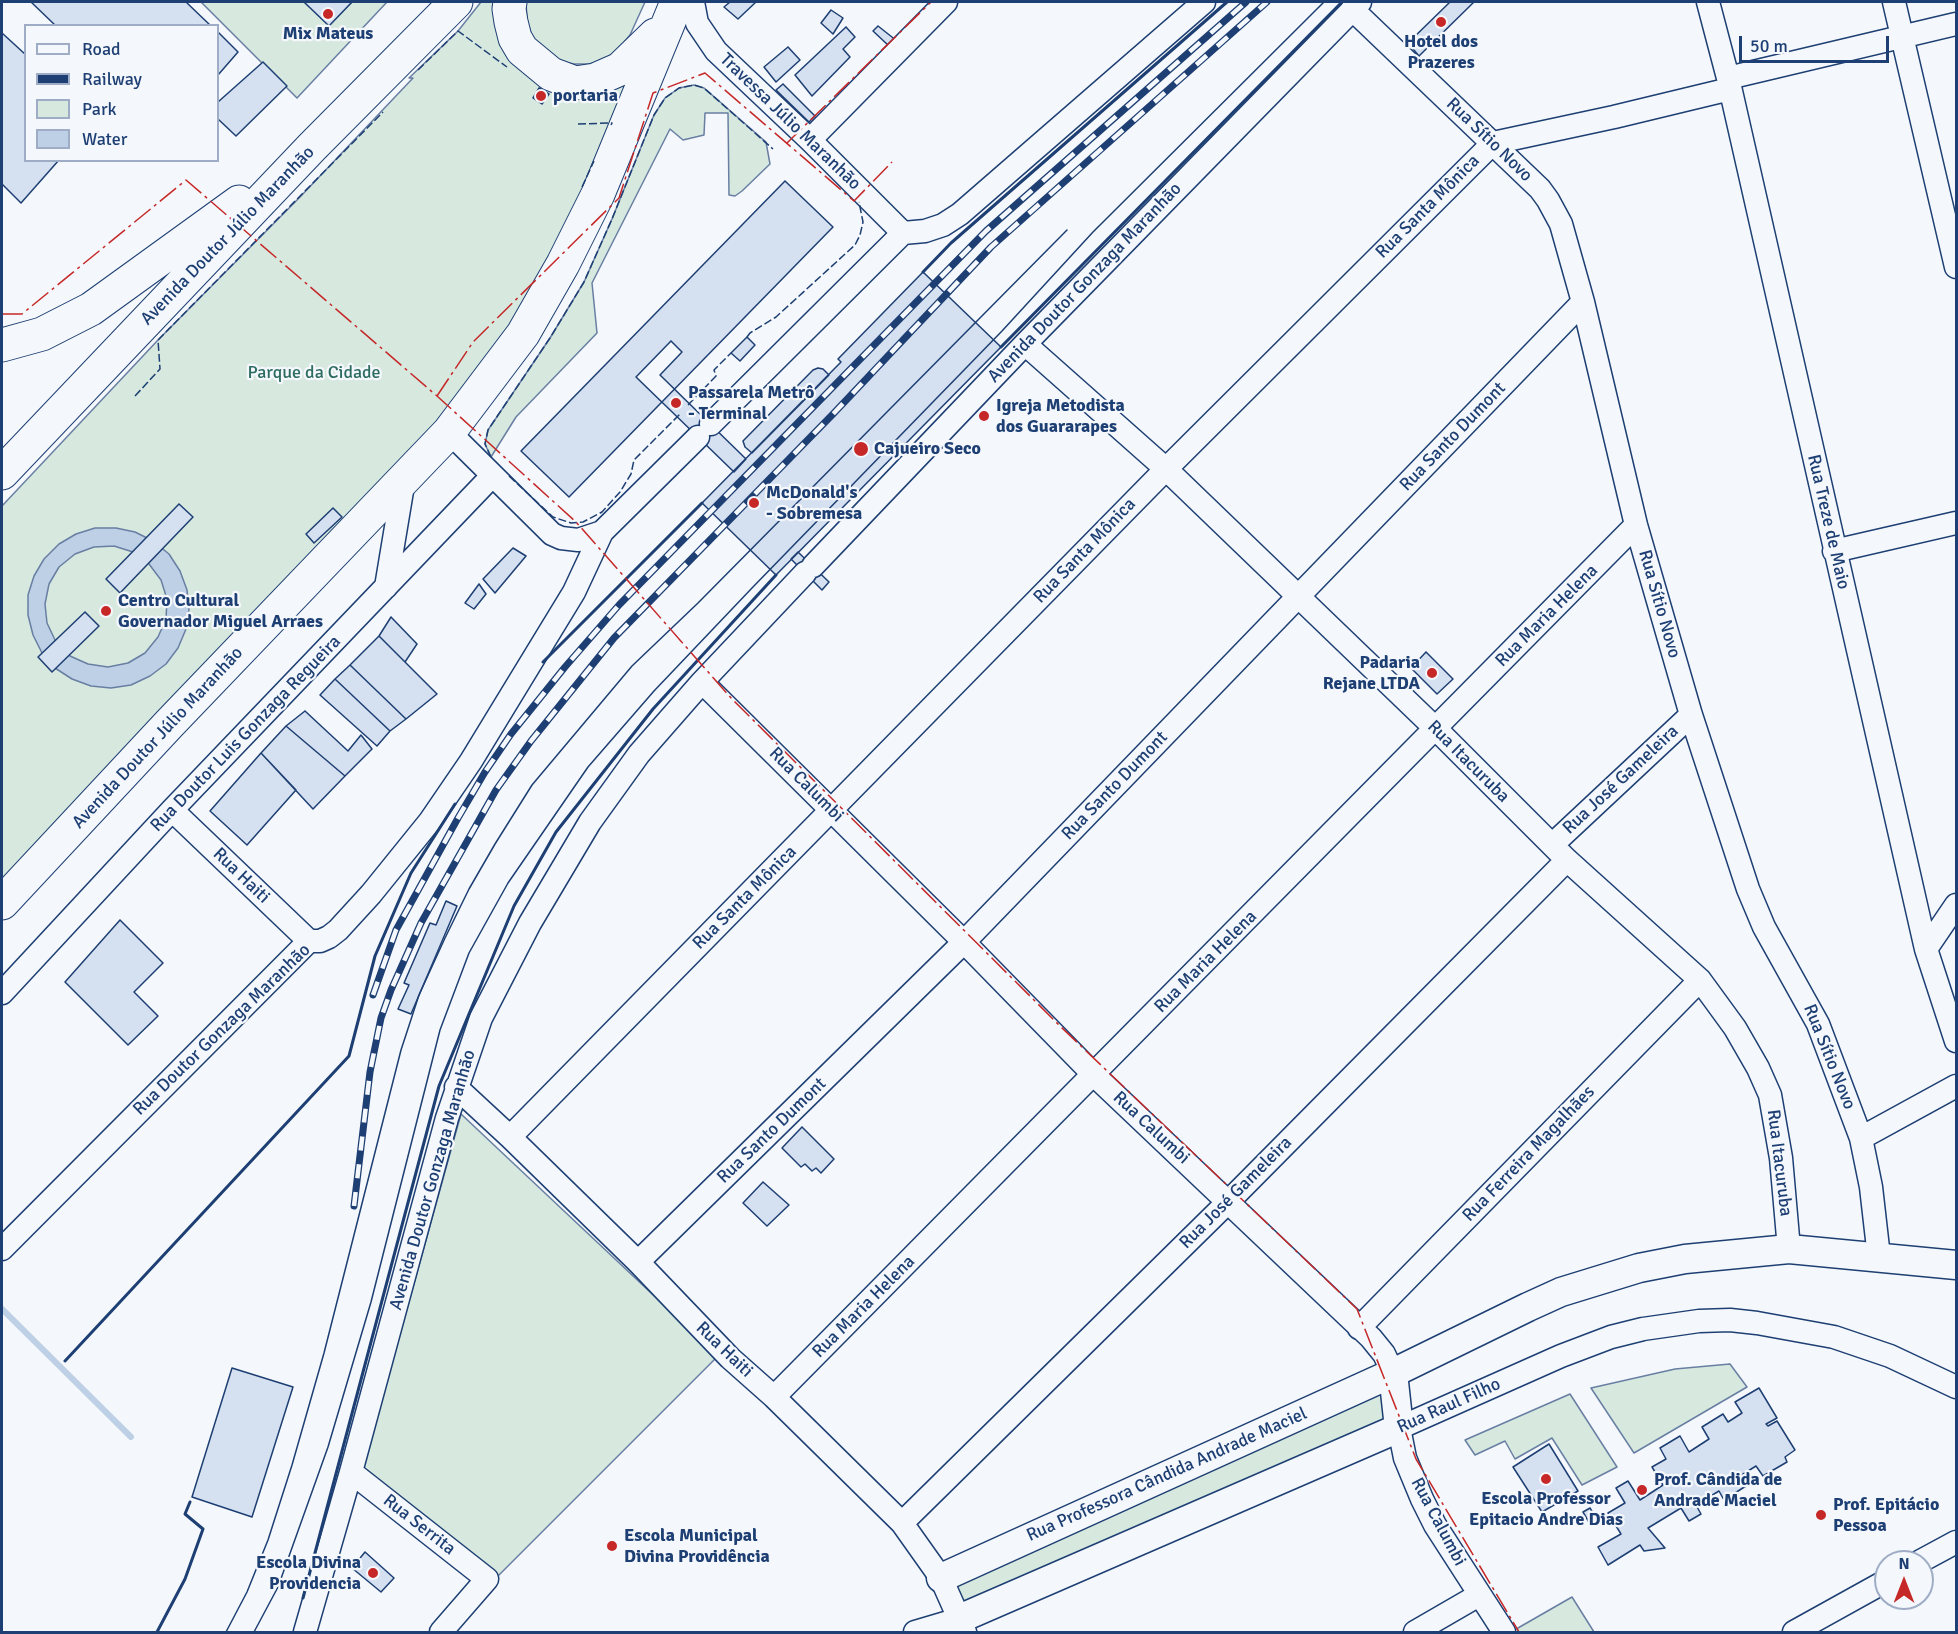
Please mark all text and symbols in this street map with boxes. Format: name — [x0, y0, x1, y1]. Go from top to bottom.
marker: Mix Mateus — [321, 7, 335, 21]
marker: Hotel dos Prazeres — [1434, 15, 1448, 29]
place label: Mix Mateus — [283, 23, 373, 45]
legend — [24, 24, 219, 162]
scale bar — [1742, 24, 1892, 62]
place label: Hotel dos Prazeres — [1404, 31, 1478, 74]
text: 50 m — [1750, 35, 1788, 57]
text: Road — [82, 38, 121, 60]
street label: Travessa Júlio Maranhão — [715, 49, 865, 195]
text: Railway — [82, 68, 142, 90]
place label: portaria — [553, 85, 618, 107]
marker: portaria — [534, 89, 548, 103]
street label: Rua Sítio Novo — [1441, 94, 1537, 186]
text: Park — [82, 98, 117, 120]
text: Water — [82, 128, 127, 150]
street label: Avenida Doutor Júlio Maranhão — [137, 142, 319, 330]
street label: Rua Santa Mônica — [1372, 151, 1484, 263]
street label: Avenida Doutor Gonzaga Maranhão — [984, 178, 1186, 388]
park label: Parque da Cidade — [247, 362, 381, 384]
street label: Rua Santo Dumont — [1396, 378, 1510, 496]
place label: Passarela Metrô - Terminal — [688, 382, 814, 424]
place label: Igreja Metodista dos Guararapes — [996, 395, 1125, 438]
marker: Passarela Metrô - Terminal — [669, 396, 683, 410]
marker: Igreja Metodista dos Guararapes — [977, 409, 991, 423]
place label: Cajueiro Seco — [874, 438, 981, 460]
marker: Cajueiro Seco — [852, 440, 870, 458]
street label: Rua Treze de Maio — [1802, 452, 1854, 592]
place label: McDonald's - Sobremesa — [766, 482, 862, 524]
street label: Rua Santa Mônica — [1029, 494, 1141, 608]
marker: McDonald's - Sobremesa — [747, 496, 761, 510]
street label: Rua Sítio Novo — [1633, 547, 1685, 661]
street label: Rua Maria Helena — [1491, 560, 1603, 672]
place label: Centro Cultural Governador Miguel Arraes — [118, 590, 323, 632]
marker: Centro Cultural Governador Miguel Arraes — [99, 604, 113, 618]
street label: Rua Doutor Luis Gonzaga Regueira — [146, 631, 346, 837]
street label: Avenida Doutor Júlio Maranhão — [68, 643, 248, 833]
place label: Padaria Rejane LTDA — [1323, 652, 1420, 694]
marker: Padaria Rejane LTDA — [1425, 666, 1439, 680]
street label: Rua Itacuruba — [1422, 716, 1514, 808]
street label: Rua José Gameleira — [1559, 721, 1683, 839]
street label: Rua Santo Dumont — [1058, 727, 1172, 845]
street label: Rua Calumbi — [764, 743, 848, 827]
street label: Rua Santa Mônica — [689, 842, 801, 954]
street label: Rua Haiti — [208, 844, 274, 908]
street label: Rua Maria Helena — [1150, 906, 1262, 1018]
street label: Rua Doutor Gonzaga Maranhão — [129, 940, 315, 1120]
street label: Rua Sítio Novo — [1798, 1001, 1860, 1113]
street label: Avenida Doutor Gonzaga Maranhão — [385, 1047, 481, 1313]
street label: Rua Santo Dumont — [713, 1074, 831, 1188]
street label: Rua Ferreira Magalhães — [1458, 1081, 1600, 1227]
street label: Rua Calumbi — [1108, 1087, 1194, 1169]
street label: Rua Itacuruba — [1762, 1108, 1796, 1218]
street label: Rua José Gameleira — [1175, 1132, 1297, 1254]
street label: Rua Maria Helena — [808, 1251, 920, 1363]
street label: Rua Haiti — [691, 1318, 757, 1382]
street label: Rua Raul Filho — [1394, 1374, 1504, 1438]
street label: Rua Professora Cândida Andrade Maciel — [1023, 1403, 1311, 1547]
place label: Prof. Cândida de Andrade Maciel — [1654, 1469, 1782, 1512]
marker: Escola Professor Epitacio Andre Dias — [1539, 1472, 1553, 1486]
street label: Rua Calumbi — [1406, 1474, 1470, 1570]
marker: Prof. Cândida de Andrade Maciel — [1635, 1483, 1649, 1497]
place label: Escola Professor Epitacio Andre Dias — [1469, 1488, 1623, 1530]
street label: Rua Serrita — [378, 1490, 460, 1560]
place label: Prof. Epitácio Pessoa — [1833, 1494, 1939, 1537]
marker: Prof. Epitácio Pessoa — [1814, 1508, 1828, 1522]
place label: Escola Municipal Divina Providência — [624, 1525, 770, 1568]
marker: Escola Municipal Divina Providência — [605, 1539, 619, 1553]
north arrow — [1874, 1550, 1934, 1610]
place label: Escola Divina Providencia — [256, 1552, 361, 1594]
text: N — [1898, 1554, 1910, 1574]
marker: Escola Divina Providencia — [366, 1566, 380, 1580]

